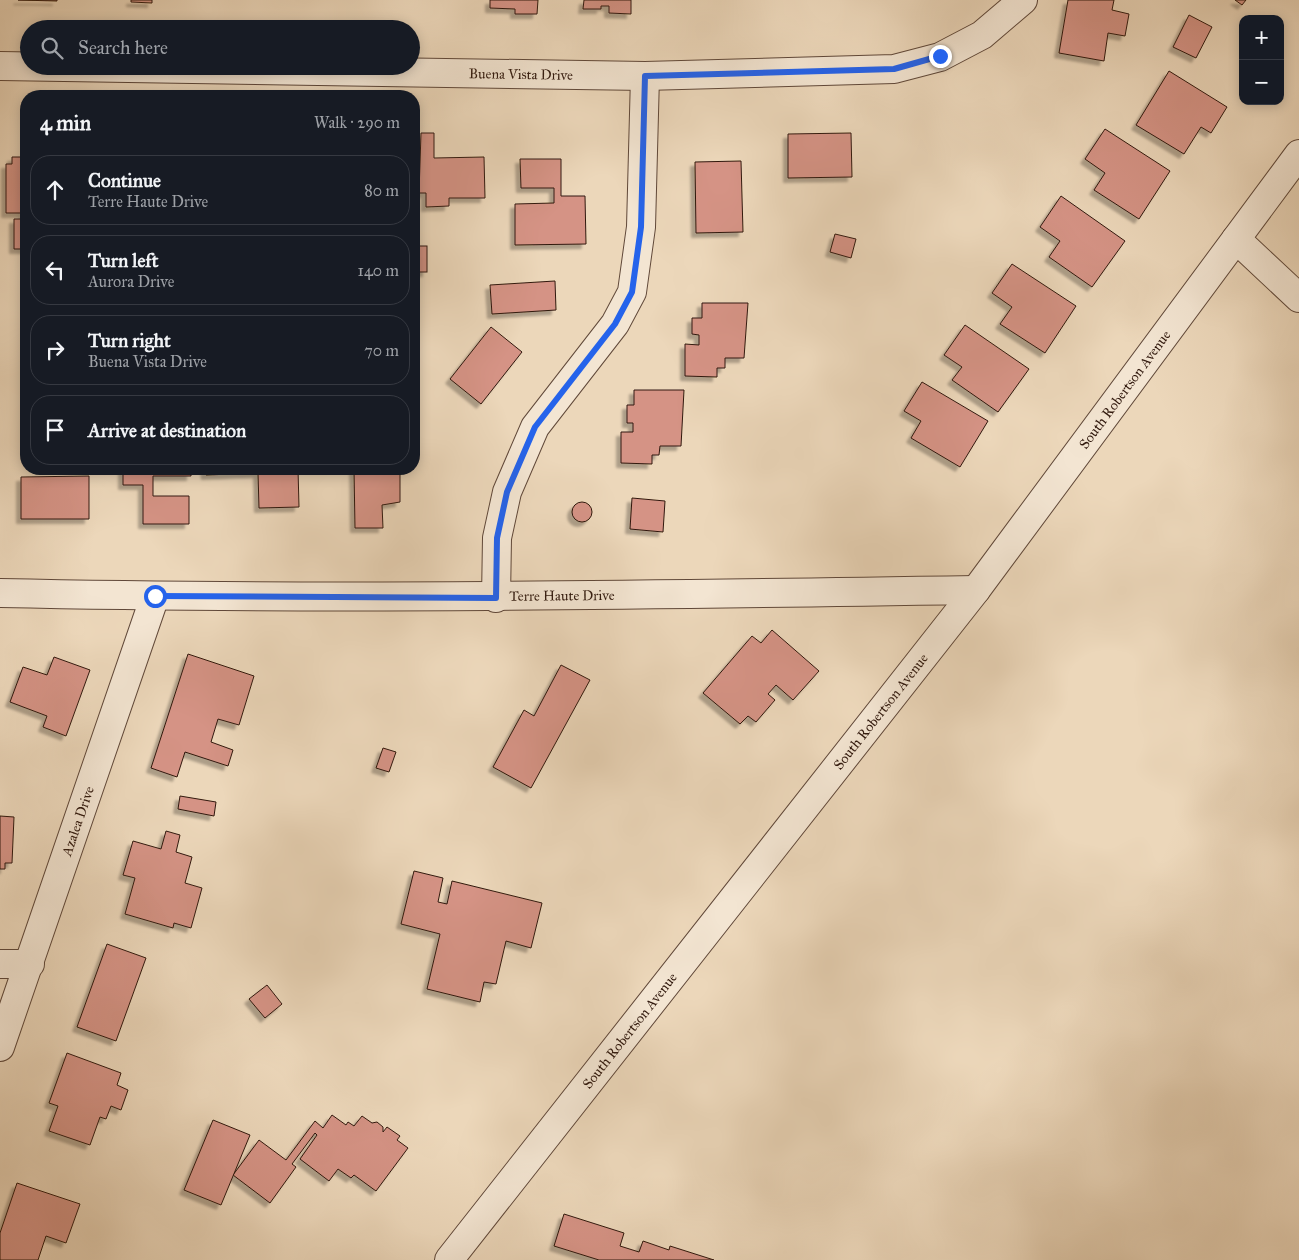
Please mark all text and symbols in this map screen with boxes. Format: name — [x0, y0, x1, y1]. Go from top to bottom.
map controls — [1239, 15, 1284, 105]
button: + — [1239, 15, 1284, 60]
search box — [20, 20, 420, 75]
icon: search — [38, 34, 66, 62]
text: Search here — [78, 36, 168, 59]
route end — [929, 45, 952, 68]
button: − — [1239, 60, 1284, 105]
street label: Buena Vista Drive — [469, 65, 573, 84]
text: 4 min — [40, 110, 91, 136]
text: Walk · 290 m — [314, 113, 400, 132]
text: Continue — [88, 169, 161, 192]
icon: ahead — [41, 176, 69, 204]
text: 80 m — [364, 181, 399, 200]
text: Terre Haute Drive — [88, 192, 208, 211]
text: Turn left — [88, 249, 158, 272]
icon: left — [41, 256, 69, 284]
text: 140 m — [358, 261, 399, 280]
text: Aurora Drive — [88, 272, 174, 291]
street label: South Robertson Avenue — [1076, 327, 1175, 452]
text: Turn right — [88, 329, 171, 352]
icon: right — [41, 336, 69, 364]
text: 70 m — [364, 341, 399, 360]
text: Buena Vista Drive — [88, 352, 207, 371]
icon: arrive — [41, 416, 69, 444]
text: Arrive at destination — [88, 419, 246, 442]
route start — [144, 585, 167, 608]
street label: Terre Haute Drive — [509, 587, 615, 605]
street label: South Robertson Avenue — [830, 650, 932, 773]
street label: Azalea Drive — [58, 784, 98, 859]
street label: South Robertson Avenue — [579, 969, 681, 1092]

